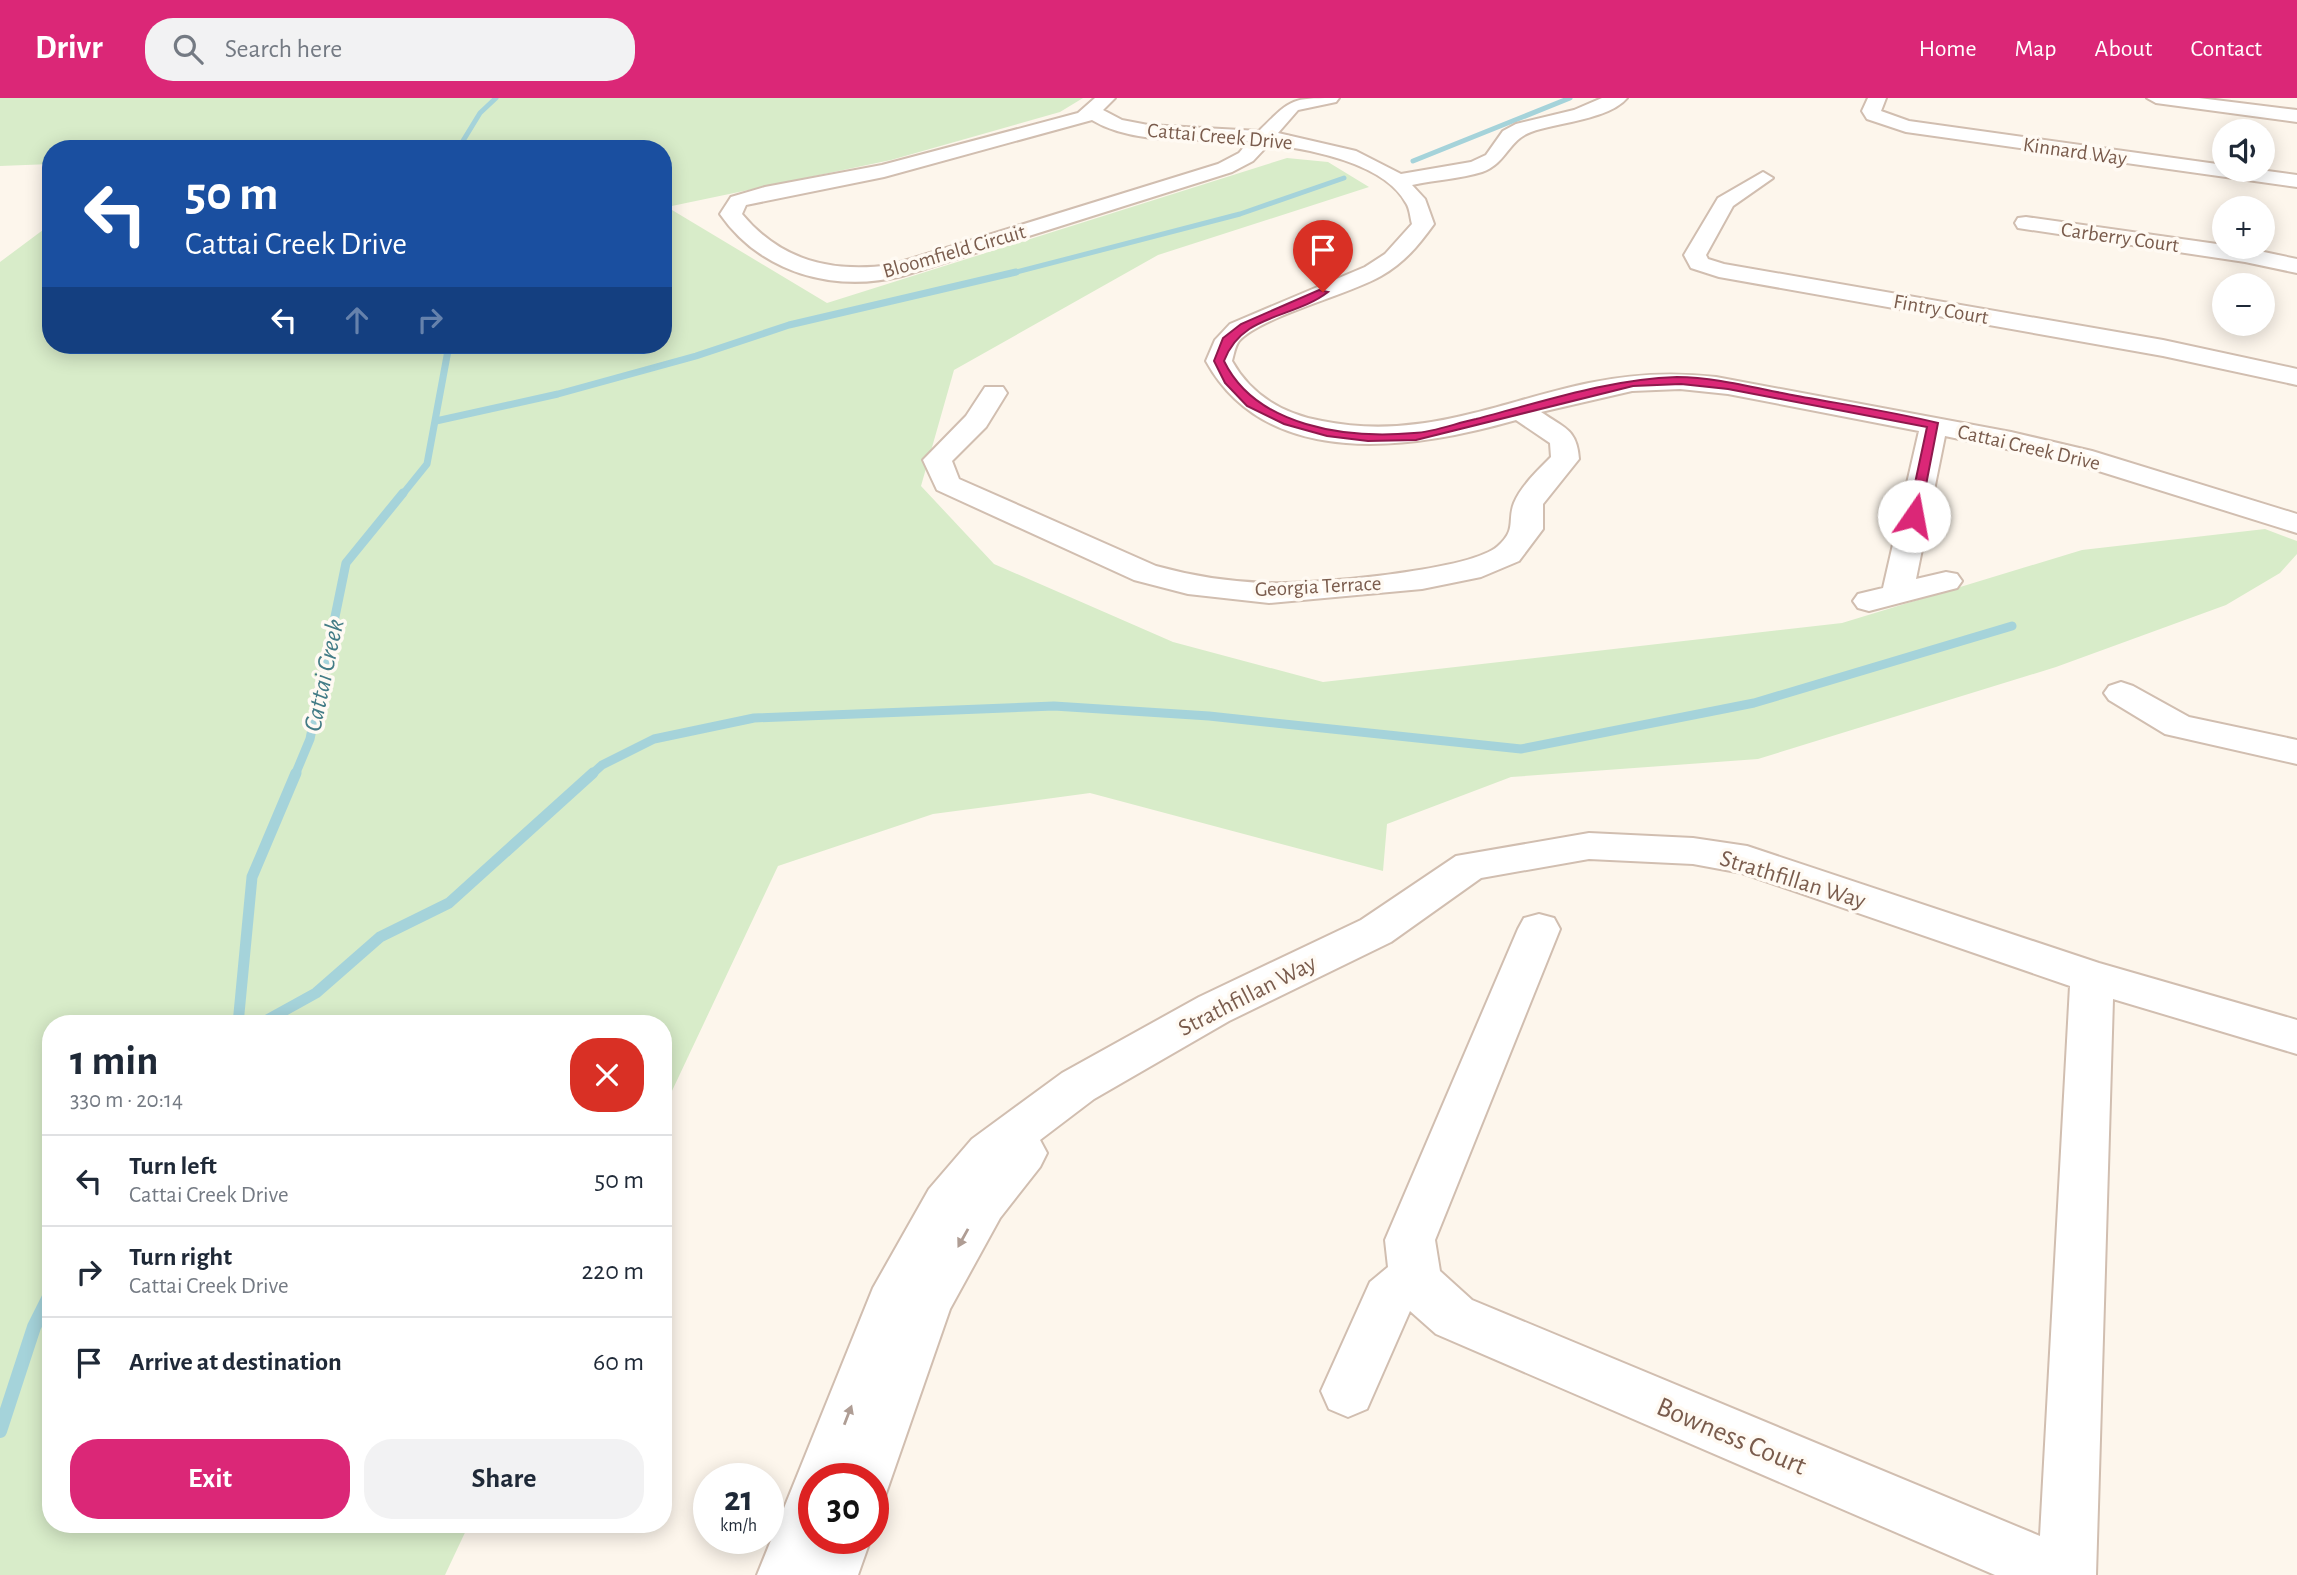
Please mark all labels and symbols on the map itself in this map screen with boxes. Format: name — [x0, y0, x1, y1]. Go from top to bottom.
street label: Cattai Creek Drive — [1147, 120, 1293, 153]
street label: Kinnard Way — [2022, 134, 2128, 169]
street label: Carberry Court — [2060, 219, 2180, 256]
pin — [1293, 220, 1353, 292]
street label: Bloomfield Circuit — [880, 221, 1028, 282]
street label: Fintry Court — [1892, 291, 1990, 328]
street label: Cattai Creek Drive — [1956, 421, 2102, 474]
position arrow — [1877, 479, 1951, 553]
street label: Georgia Terrace — [1254, 573, 1382, 600]
water label: Cattai Creek — [299, 617, 349, 734]
street label: Strathfillan Way — [1717, 846, 1868, 914]
street label: Strathfillan Way — [1175, 951, 1320, 1041]
one-way arrow — [957, 1228, 969, 1247]
street label: Bowness Court — [1652, 1393, 1810, 1481]
one-way arrow — [843, 1405, 854, 1426]
speed limit sign: 30 — [798, 1463, 889, 1554]

